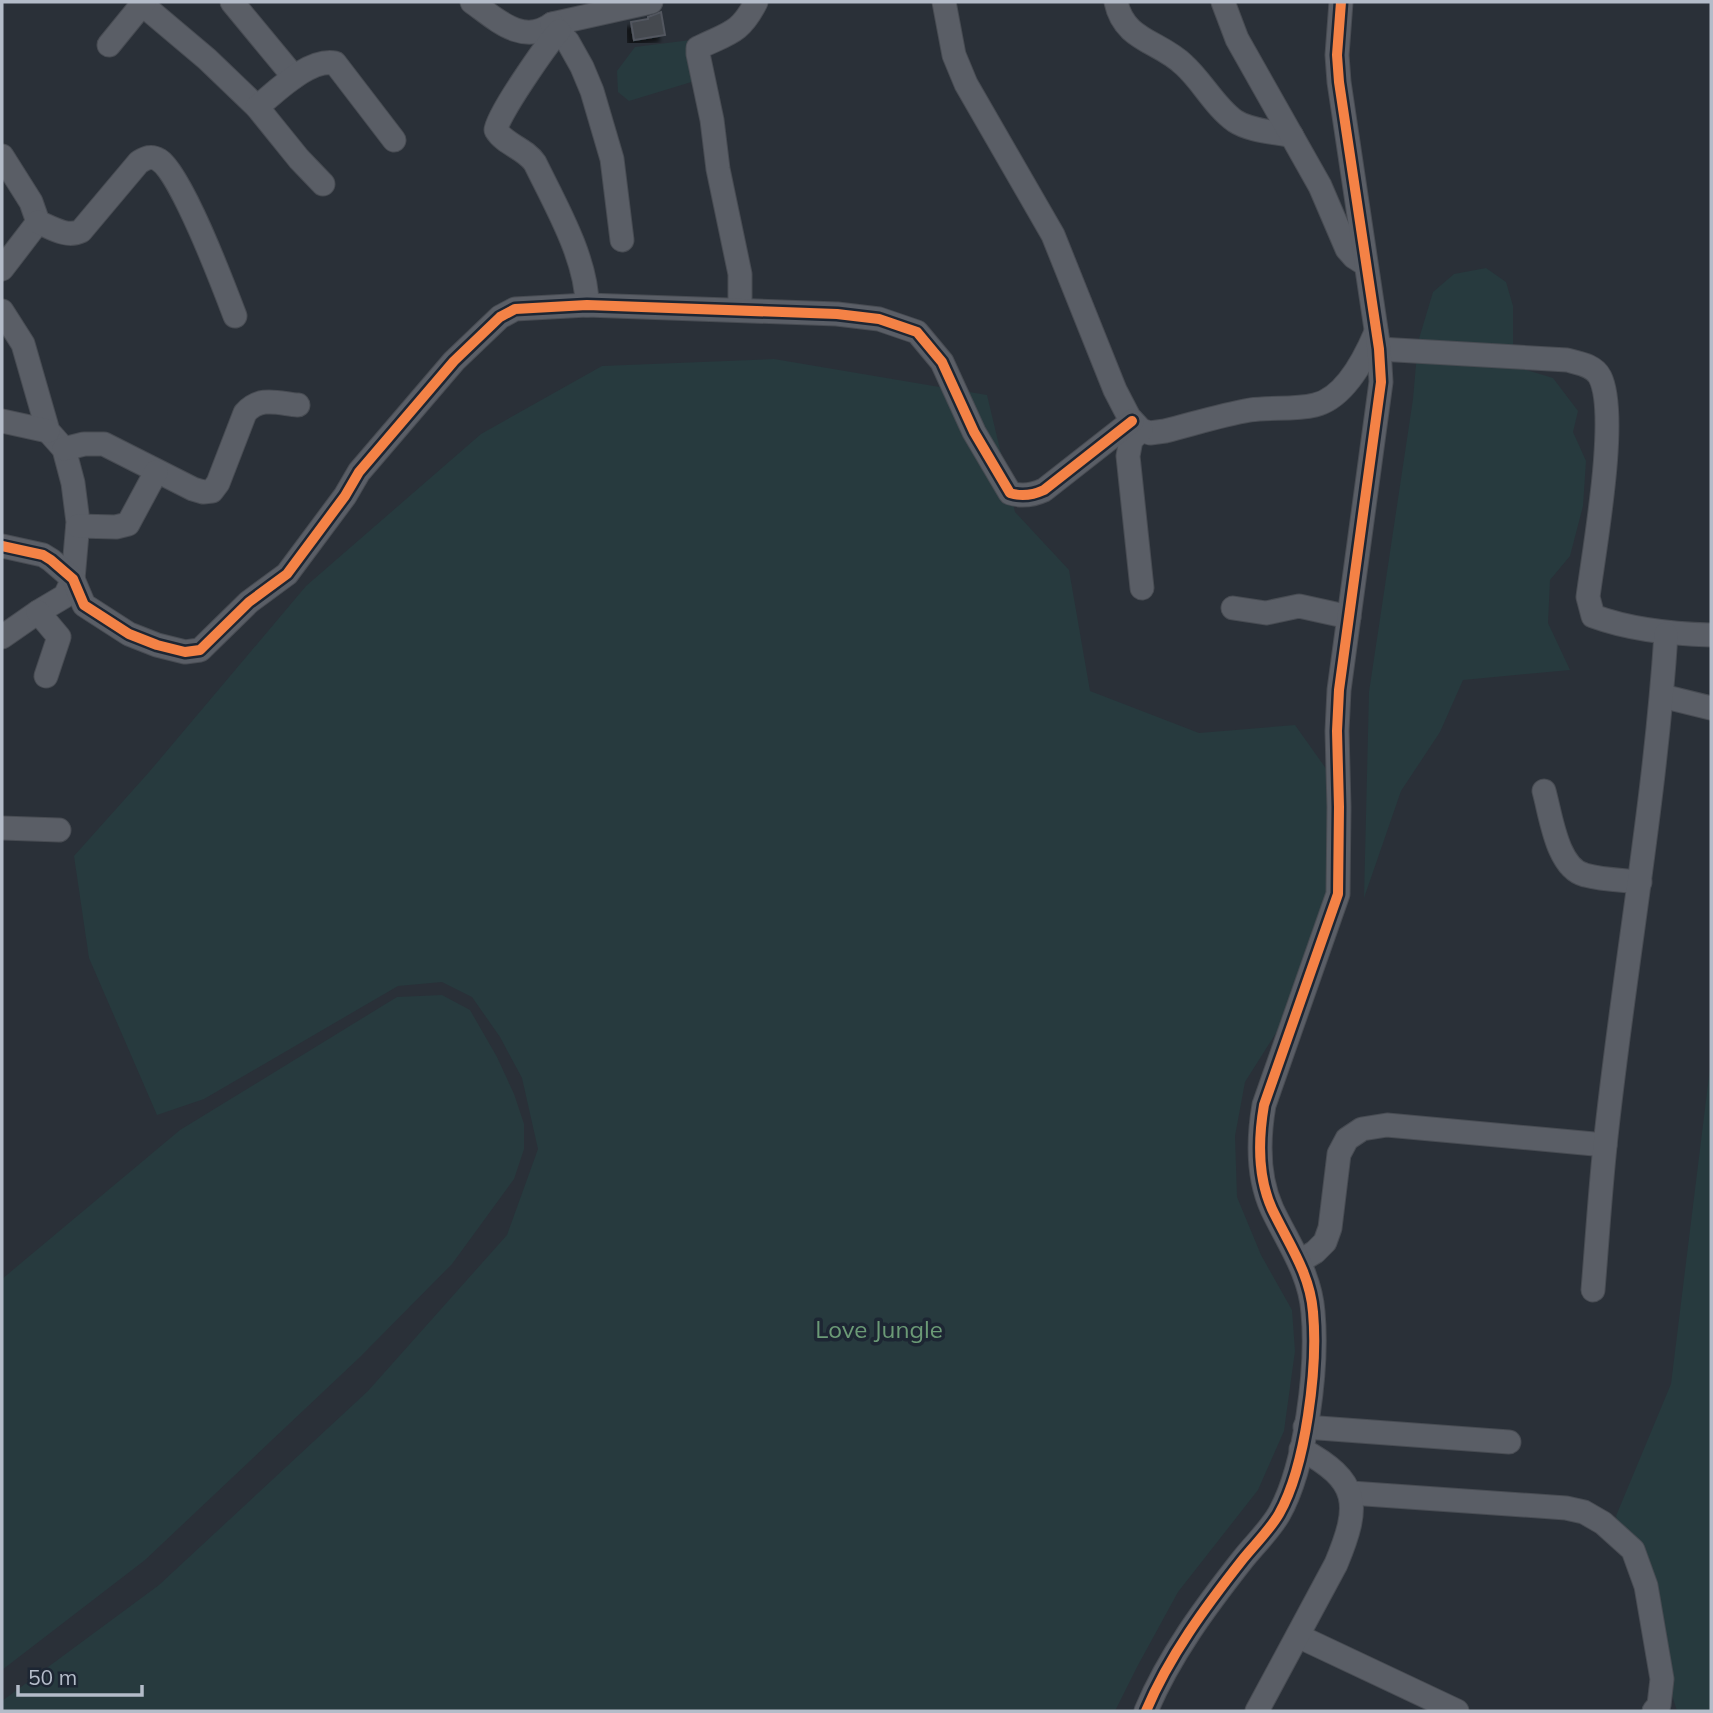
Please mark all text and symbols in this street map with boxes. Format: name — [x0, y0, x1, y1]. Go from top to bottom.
park label: Love Jungle — [815, 1314, 943, 1344]
scale bar — [18, 1654, 142, 1698]
text: 50 m — [28, 1664, 77, 1690]

